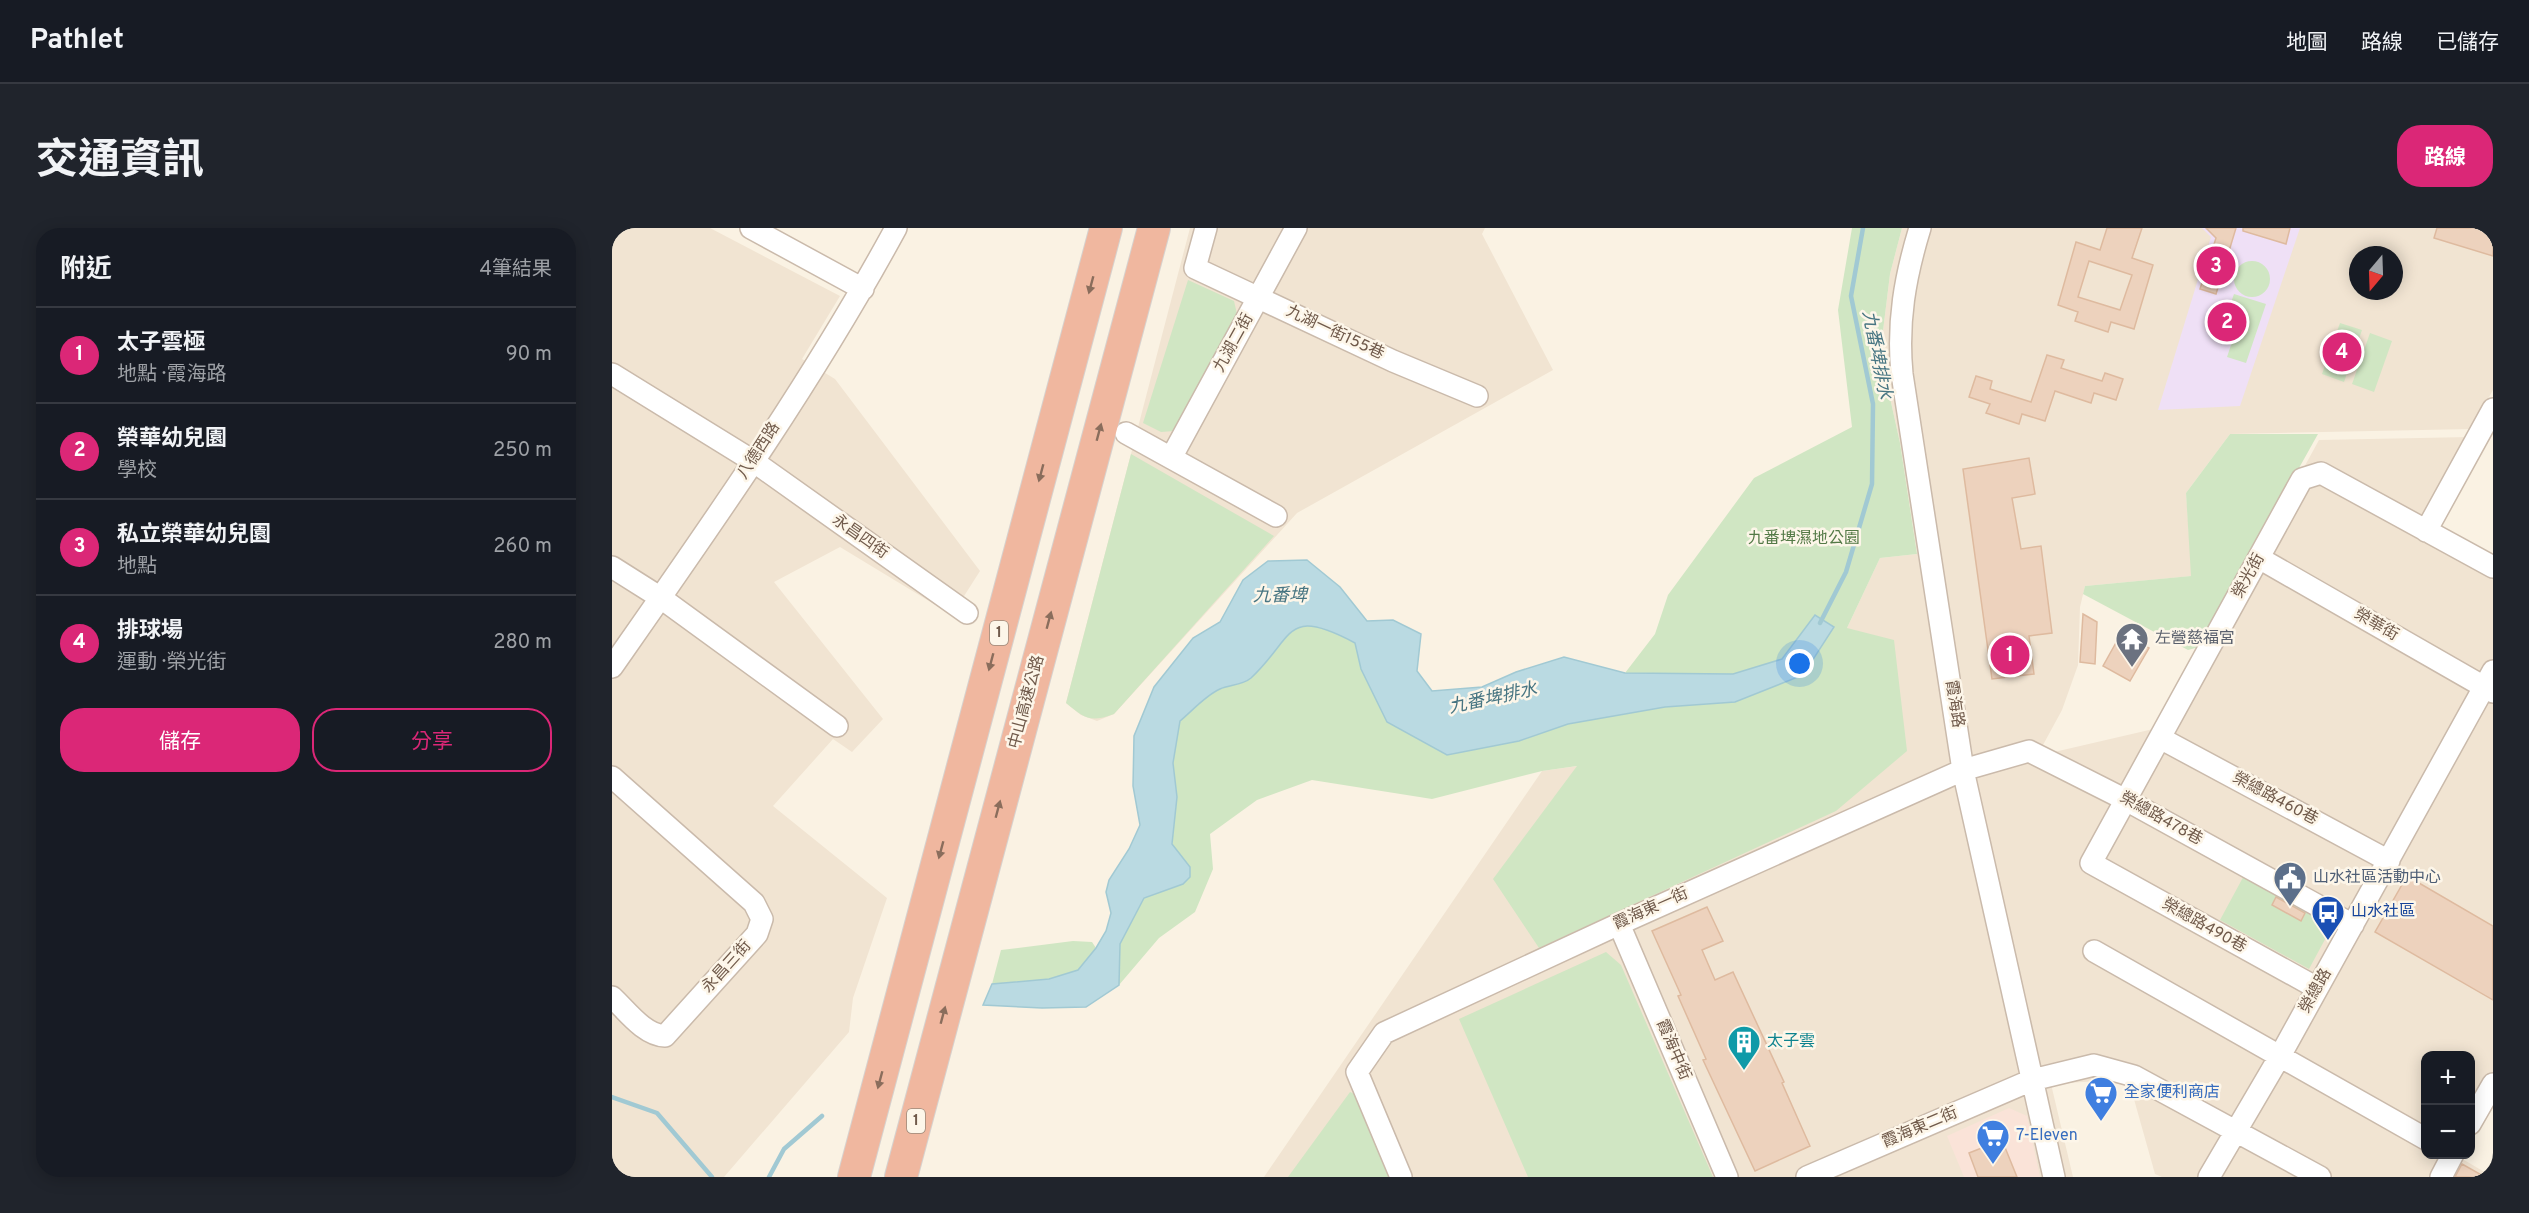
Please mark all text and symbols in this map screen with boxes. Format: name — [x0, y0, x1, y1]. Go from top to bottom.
text: Pathlet — [30, 23, 124, 59]
text: 地圖 — [2286, 30, 2328, 57]
text: 路線 — [2361, 30, 2403, 57]
text: 已儲存 — [2436, 30, 2499, 57]
button: 路線 — [2397, 125, 2493, 187]
text: 交通資訊 — [36, 136, 204, 189]
pin: 3 — [2196, 243, 2236, 288]
north arrow — [2349, 246, 2403, 300]
text: 附近 — [60, 254, 112, 287]
text: 4筆結果 — [480, 257, 552, 283]
one-way arrow — [1086, 276, 1095, 294]
pin: 2 — [2208, 300, 2246, 344]
street label: 九湖一街155巷 — [1283, 302, 1387, 364]
water label: 九番埤排水 — [1856, 309, 1896, 402]
street label: 九湖二街 — [1210, 310, 1258, 376]
text: 太子雲極 — [117, 330, 205, 357]
pin: 4 — [2322, 330, 2362, 374]
text: 1 — [76, 342, 84, 368]
text: 90 m — [506, 342, 552, 368]
text: 地點 · 霞海路 — [117, 362, 226, 388]
street label: 八德西路 — [733, 419, 785, 483]
one-way arrow — [1095, 423, 1104, 441]
text: 榮華幼兒園 — [117, 426, 227, 453]
text: 2 — [73, 438, 86, 464]
text: 250 m — [493, 438, 552, 464]
text: 學校 — [117, 458, 157, 484]
one-way arrow — [1036, 464, 1045, 482]
street label: 永昌四街 — [828, 510, 892, 564]
text: 私立榮華幼兒園 — [117, 522, 271, 549]
park label: 九番埤濕地公園 — [1748, 529, 1860, 549]
text: 3 — [74, 534, 86, 560]
text: 260 m — [493, 534, 552, 560]
street label: 榮光街 — [2229, 550, 2269, 602]
text: 地點 — [117, 554, 157, 580]
water label: 九番埤 — [1253, 585, 1309, 608]
street label: 榮華街 — [2350, 604, 2402, 646]
one-way arrow — [1044, 611, 1054, 630]
text: 排球場 — [117, 618, 183, 645]
road number: 1 — [990, 621, 1008, 645]
temple icon: 左營慈福宮 — [2114, 621, 2150, 668]
place label: 左營慈福宮 — [2155, 629, 2235, 649]
text: 4 — [73, 630, 86, 656]
text: 280 m — [493, 630, 552, 656]
pin: 1 — [1990, 632, 2030, 678]
your location — [1785, 649, 1814, 678]
text: 運動 · 榮光街 — [117, 650, 226, 676]
one-way arrow — [986, 653, 995, 671]
street label: 中山高速公路 — [1005, 653, 1049, 751]
water label: 九番埤排水 — [1447, 678, 1540, 720]
street label: 霞海路 — [1940, 679, 1968, 729]
button: 儲存 — [60, 708, 300, 772]
button: 分享 — [312, 708, 552, 772]
street label: 榮總路460巷 — [2229, 768, 2321, 830]
street label: 榮總路478巷 — [2116, 788, 2206, 850]
one-way arrow — [994, 800, 1004, 818]
one-way arrow — [936, 841, 946, 859]
public building icon: 山水社區活動中心 — [2272, 860, 2308, 907]
place label: 山水社區活動中心 — [2313, 868, 2441, 888]
street label: 霞海東一街 — [1610, 884, 1692, 934]
bus stop icon: 山水社區 — [2310, 894, 2346, 941]
street label: 榮總路490巷 — [2158, 895, 2250, 957]
place label: 山水社區 — [2351, 902, 2415, 922]
street label: 永昌三街 — [698, 937, 756, 997]
street label: 榮總路 — [2296, 965, 2336, 1017]
one-way arrow — [939, 1006, 949, 1025]
street label: 霞海中街 — [1651, 1017, 1695, 1083]
building icon: 太子雲 — [1726, 1024, 1762, 1071]
place label: 太子雲 — [1767, 1032, 1815, 1052]
map controls — [2421, 1051, 2475, 1159]
button: + — [2421, 1051, 2475, 1105]
one-way arrow — [875, 1071, 884, 1089]
supermarket icon: 全家便利商店 — [2083, 1075, 2119, 1122]
place label: 全家便利商店 — [2124, 1083, 2220, 1103]
street label: 霞海東二街 — [1879, 1103, 1961, 1153]
button: − — [2421, 1105, 2475, 1159]
road number: 1 — [907, 1109, 925, 1133]
supermarket icon: 7-Eleven — [1975, 1118, 2011, 1165]
place label: 7-Eleven — [2016, 1126, 2078, 1146]

